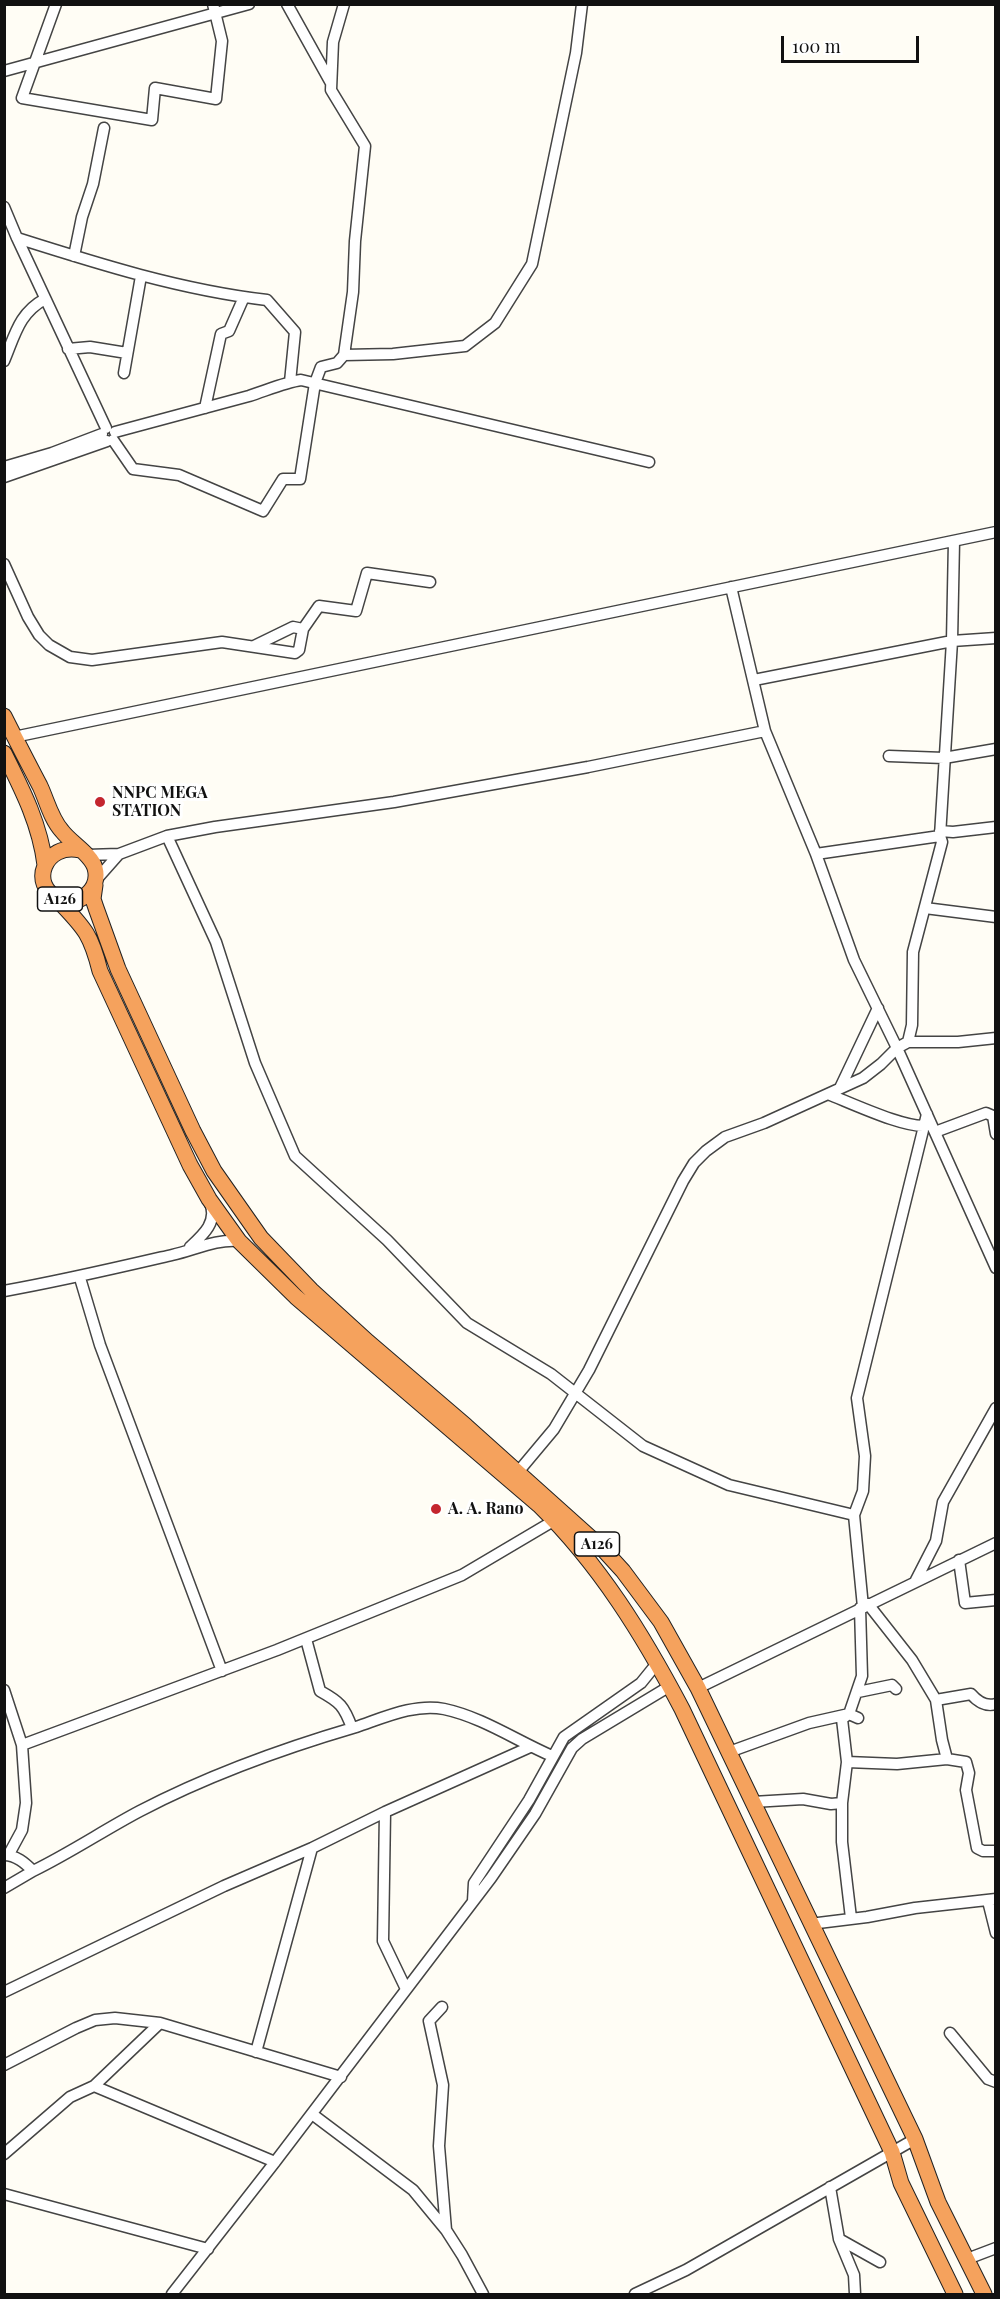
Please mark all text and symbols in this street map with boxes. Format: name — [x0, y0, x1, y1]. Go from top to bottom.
scale bar — [784, 24, 922, 62]
text: 100 m — [792, 34, 841, 58]
place label: NNPC MEGA STATION — [112, 783, 208, 821]
marker: NNPC MEGA STATION — [93, 795, 107, 809]
road number: A126 — [38, 887, 82, 911]
place label: A. A. Rano — [448, 1499, 524, 1519]
marker: A. A. Rano — [429, 1502, 443, 1516]
road number: A126 — [574, 1532, 620, 1556]

